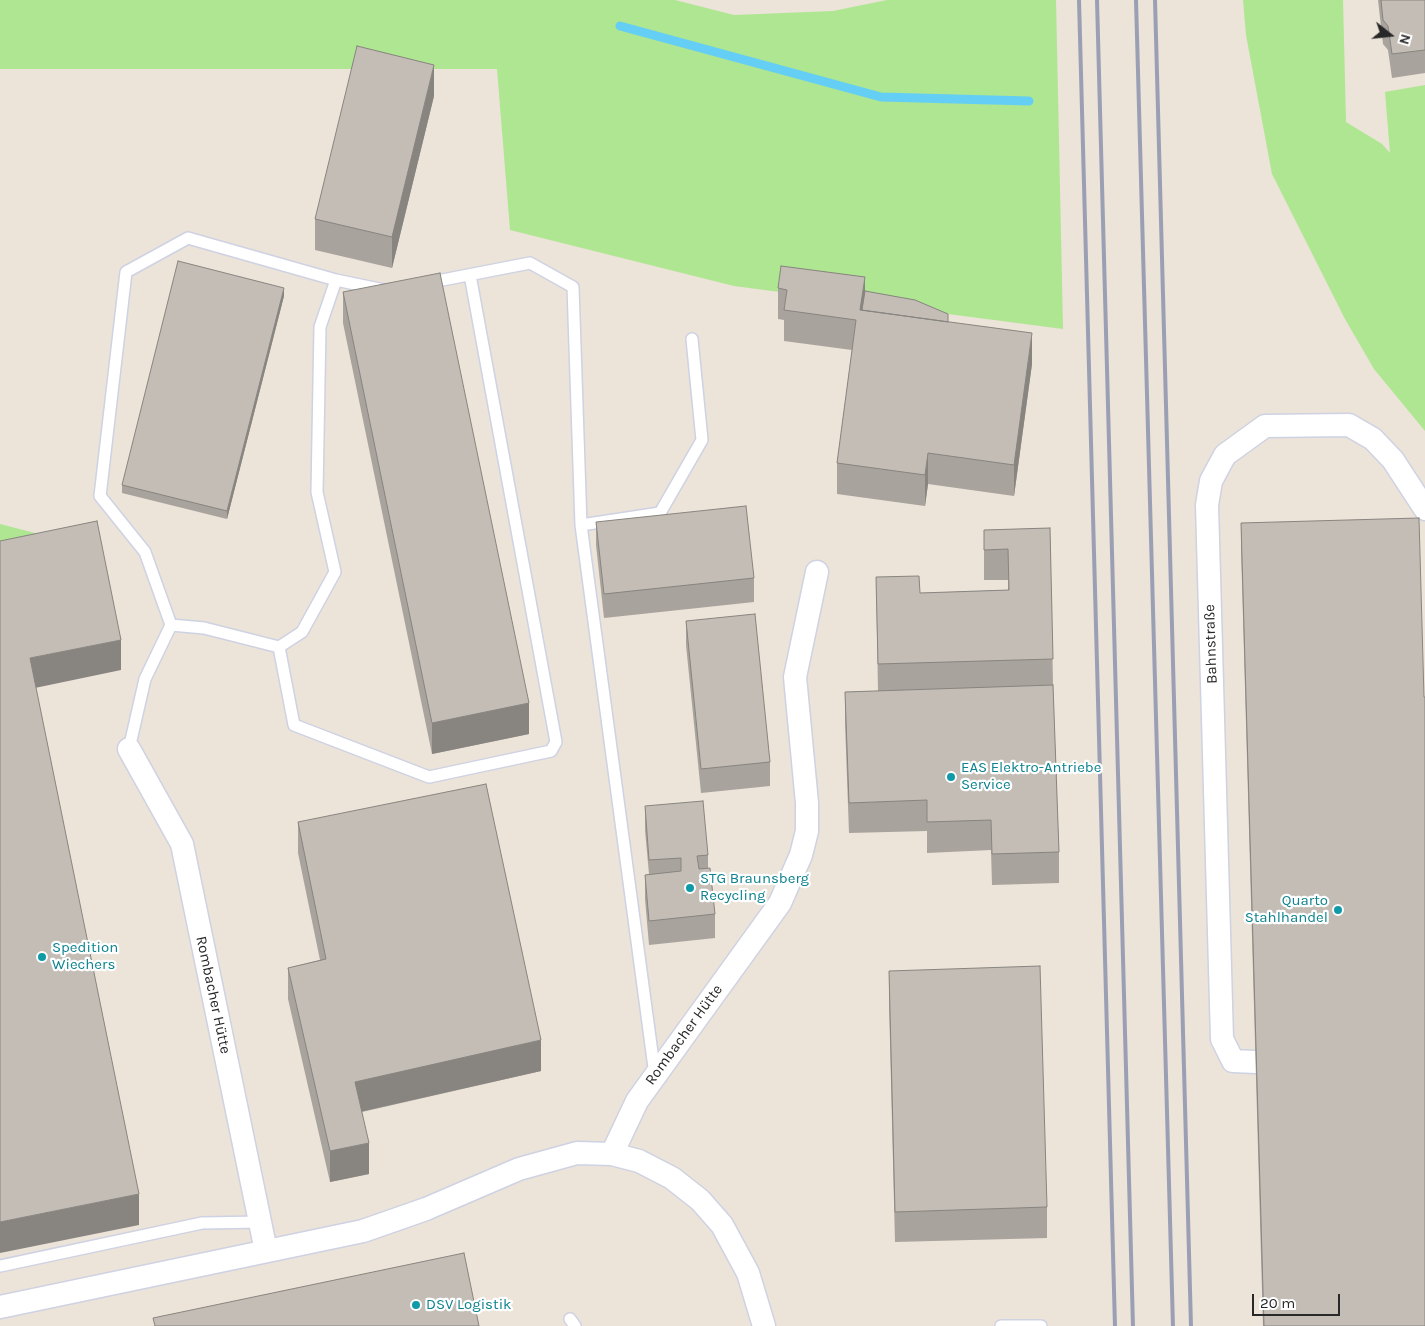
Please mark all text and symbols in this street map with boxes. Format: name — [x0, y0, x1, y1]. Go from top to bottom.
north arrow — [1365, 10, 1415, 60]
text: N — [1395, 32, 1414, 46]
street label: Bahnstraße — [1201, 604, 1221, 684]
place label: EAS Elektro-Antriebe Service — [961, 759, 1101, 794]
marker: EAS Elektro-Antriebe Service — [945, 771, 957, 783]
place label: STG Braunsberg Recycling — [700, 870, 809, 905]
marker: STG Braunsberg Recycling — [684, 882, 696, 894]
place label: Quarto Stahlhandel — [1245, 892, 1328, 927]
marker: Quarto Stahlhandel — [1332, 904, 1344, 916]
street label: Rombacher Hütte — [192, 934, 234, 1056]
place label: Spedition Wiechers — [52, 939, 118, 974]
marker: Spedition Wiechers — [36, 951, 48, 963]
street label: Rombacher Hütte — [641, 981, 727, 1089]
scale bar — [1255, 1284, 1342, 1316]
text: 20 m — [1260, 1294, 1295, 1312]
place label: DSV Logistik — [426, 1296, 512, 1314]
marker: DSV Logistik — [410, 1299, 422, 1311]

